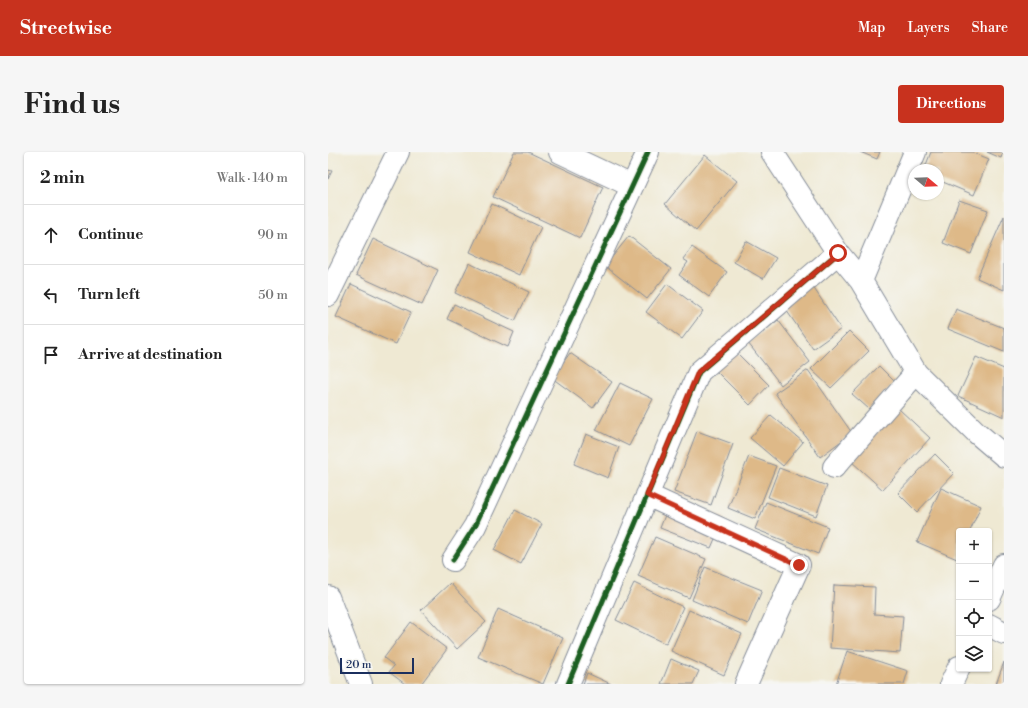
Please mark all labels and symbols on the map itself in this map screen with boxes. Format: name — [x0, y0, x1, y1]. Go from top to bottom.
north arrow — [908, 164, 944, 200]
route start — [829, 244, 847, 262]
route end — [790, 556, 808, 574]
scale bar — [340, 656, 414, 675]

